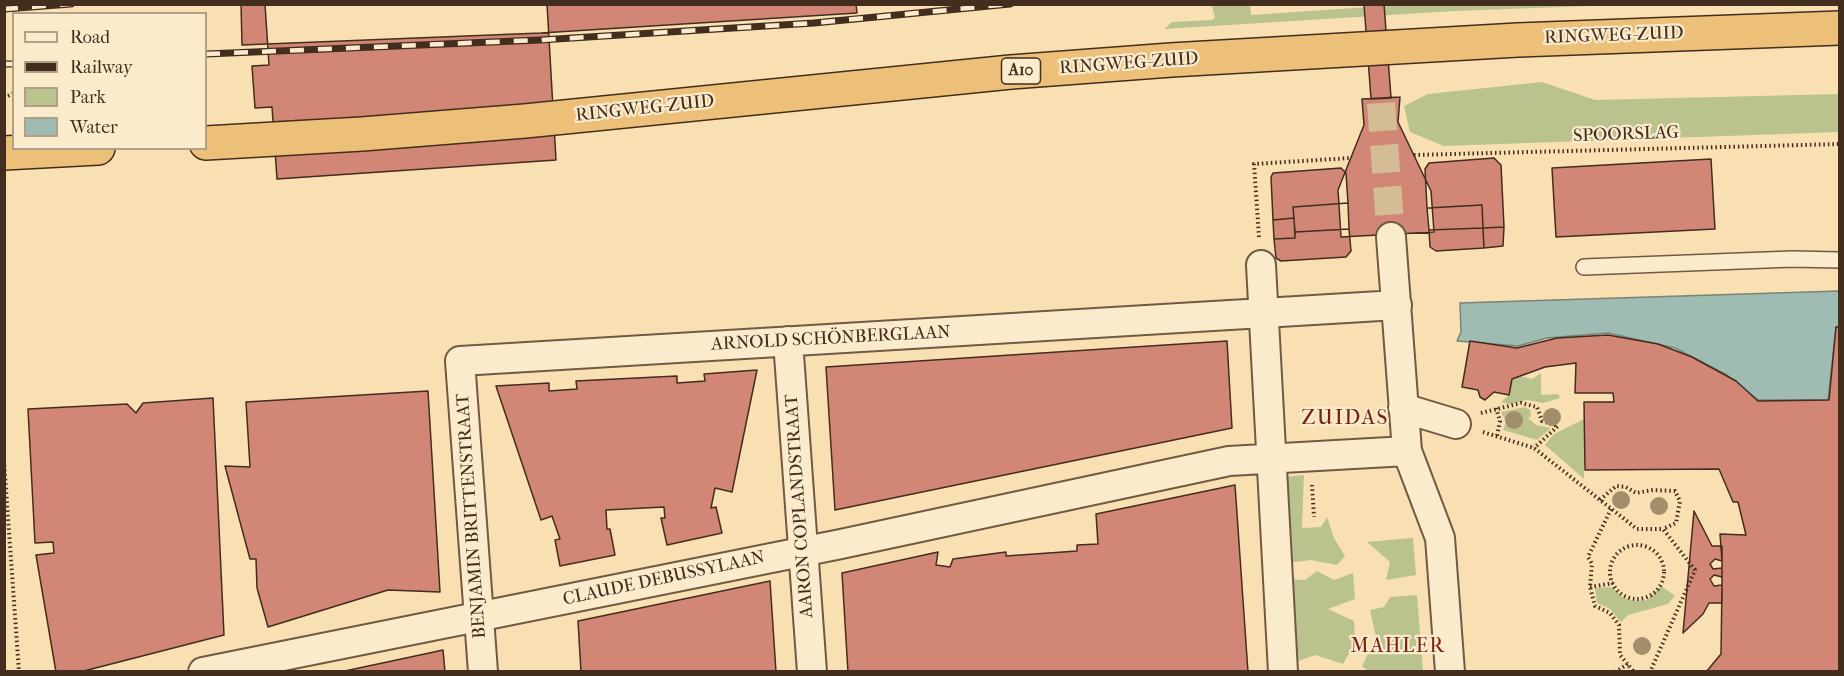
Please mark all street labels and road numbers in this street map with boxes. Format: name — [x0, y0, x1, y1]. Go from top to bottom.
street label: RINGWEG-ZUID — [1544, 23, 1684, 49]
street label: RINGWEG-ZUID — [1059, 48, 1199, 80]
road number: A10 — [1002, 58, 1040, 84]
street label: RINGWEG-ZUID — [575, 91, 715, 127]
street label: SPOORSLAG — [1573, 122, 1679, 148]
street label: ARNOLD SCHÖNBERGLAAN — [711, 322, 951, 356]
street label: BENJAMIN BRITTENSTRAAT — [453, 393, 491, 639]
street label: AARON COPLANDSTRAAT — [781, 394, 819, 618]
street label: CLAUDE DEBUSSYLAAN — [561, 547, 767, 611]

